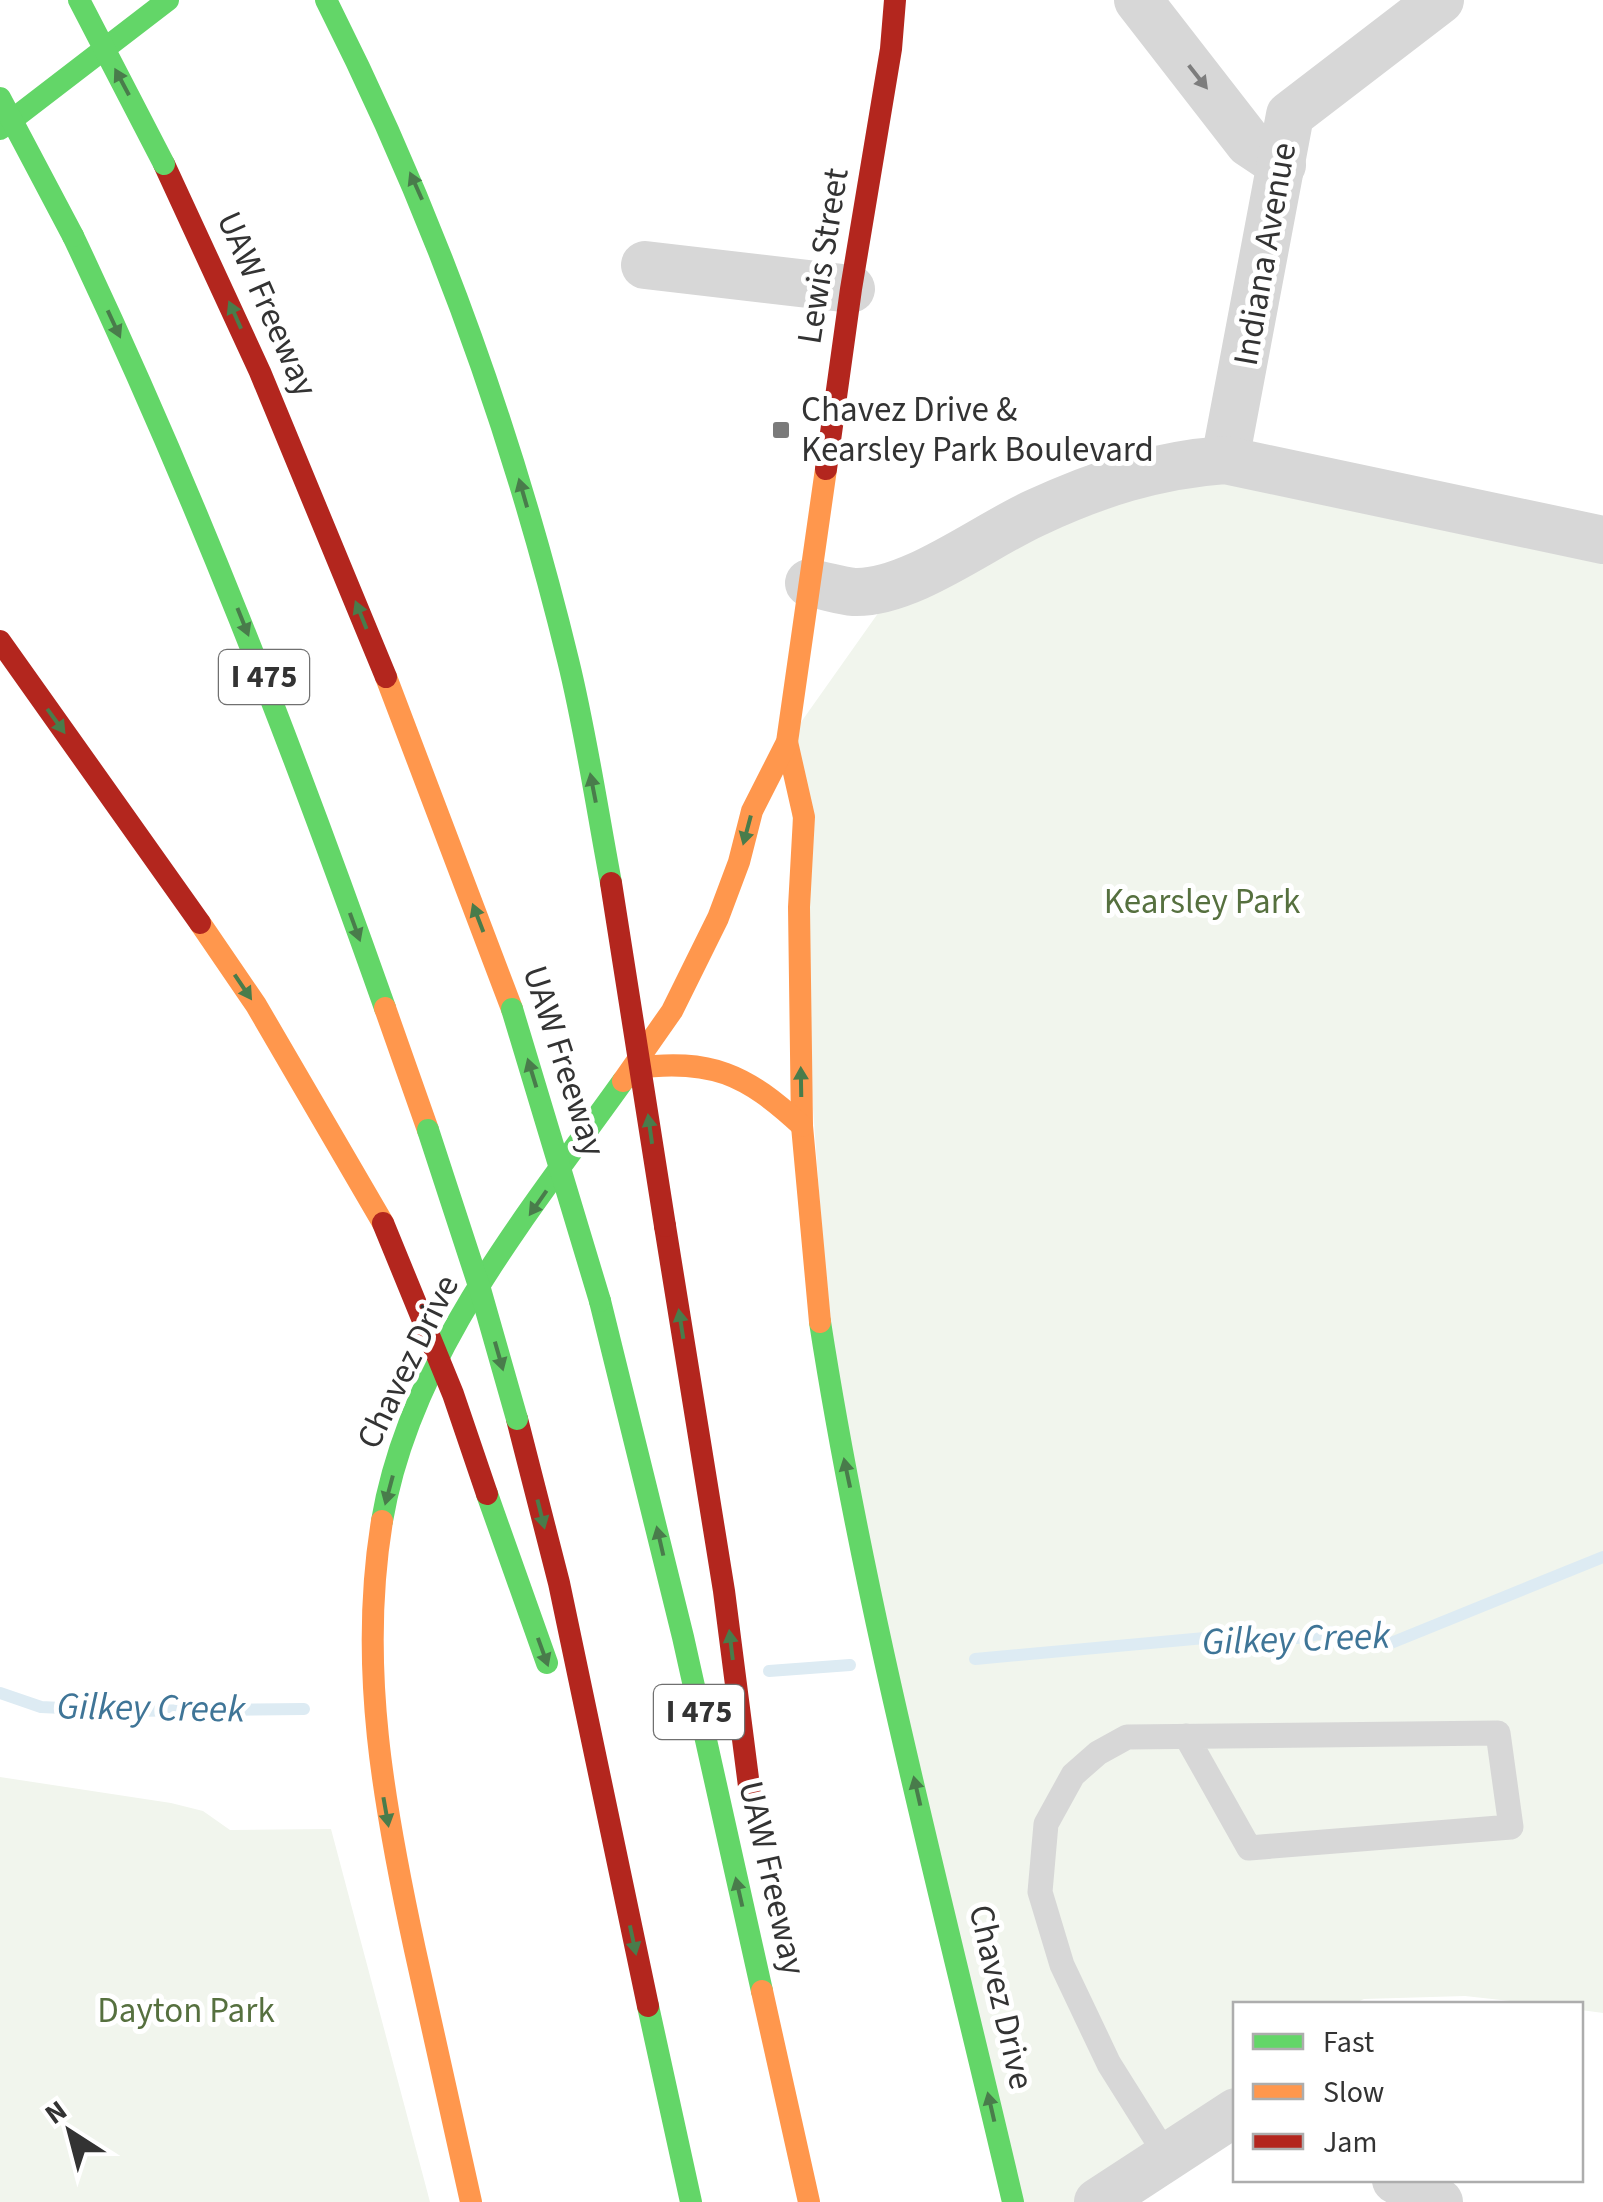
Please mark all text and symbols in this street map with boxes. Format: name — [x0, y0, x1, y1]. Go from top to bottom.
one-way arrow — [1187, 64, 1208, 90]
one-way arrow — [114, 67, 131, 96]
street label: Indiana Avenue — [1221, 139, 1309, 369]
street label: Lewis Street — [784, 164, 862, 347]
one-way arrow — [408, 171, 424, 201]
street label: UAW Freeway — [204, 204, 330, 404]
one-way arrow — [227, 300, 243, 330]
one-way arrow — [106, 309, 123, 338]
place label: Chavez Drive & Kearsley Park Boulevard — [801, 385, 1154, 475]
marker: Chavez Drive & Kearsley Park Boulevard — [770, 419, 792, 441]
one-way arrow — [515, 477, 531, 508]
one-way arrow — [352, 600, 368, 630]
one-way arrow — [236, 607, 251, 637]
road number: I 475 — [219, 650, 309, 704]
one-way arrow — [46, 708, 66, 734]
one-way arrow — [584, 772, 600, 803]
one-way arrow — [738, 815, 754, 846]
park label: Kearsley Park — [1104, 877, 1301, 927]
one-way arrow — [470, 903, 485, 933]
one-way arrow — [348, 912, 363, 942]
street label: UAW Freeway — [510, 959, 618, 1163]
one-way arrow — [234, 973, 252, 1000]
one-way arrow — [524, 1058, 539, 1088]
one-way arrow — [793, 1065, 809, 1097]
one-way arrow — [642, 1113, 658, 1145]
one-way arrow — [529, 1189, 548, 1216]
street label: Chavez Drive — [344, 1267, 472, 1457]
one-way arrow — [673, 1308, 688, 1340]
one-way arrow — [492, 1341, 508, 1372]
one-way arrow — [839, 1457, 854, 1488]
one-way arrow — [381, 1475, 396, 1505]
one-way arrow — [534, 1498, 550, 1529]
one-way arrow — [652, 1525, 667, 1556]
water label: Gilkey Creek — [1201, 1609, 1392, 1669]
one-way arrow — [723, 1629, 739, 1661]
one-way arrow — [536, 1638, 551, 1668]
water label: Gilkey Creek — [56, 1679, 247, 1737]
road number: I 475 — [654, 1685, 744, 1739]
one-way arrow — [909, 1775, 924, 1806]
street label: UAW Freeway — [725, 1776, 819, 1980]
one-way arrow — [379, 1797, 394, 1828]
one-way arrow — [731, 1877, 747, 1908]
street label: Chavez Drive — [955, 1900, 1047, 2094]
one-way arrow — [626, 1925, 641, 1956]
park label: Dayton Park — [97, 1986, 275, 2036]
legend — [1233, 2002, 1583, 2182]
text: Fast — [1323, 2021, 1374, 2064]
text: Slow — [1323, 2071, 1384, 2114]
north arrow — [20, 2082, 120, 2182]
text: N — [37, 2091, 75, 2134]
one-way arrow — [983, 2091, 998, 2122]
text: Jam — [1323, 2121, 1377, 2164]

